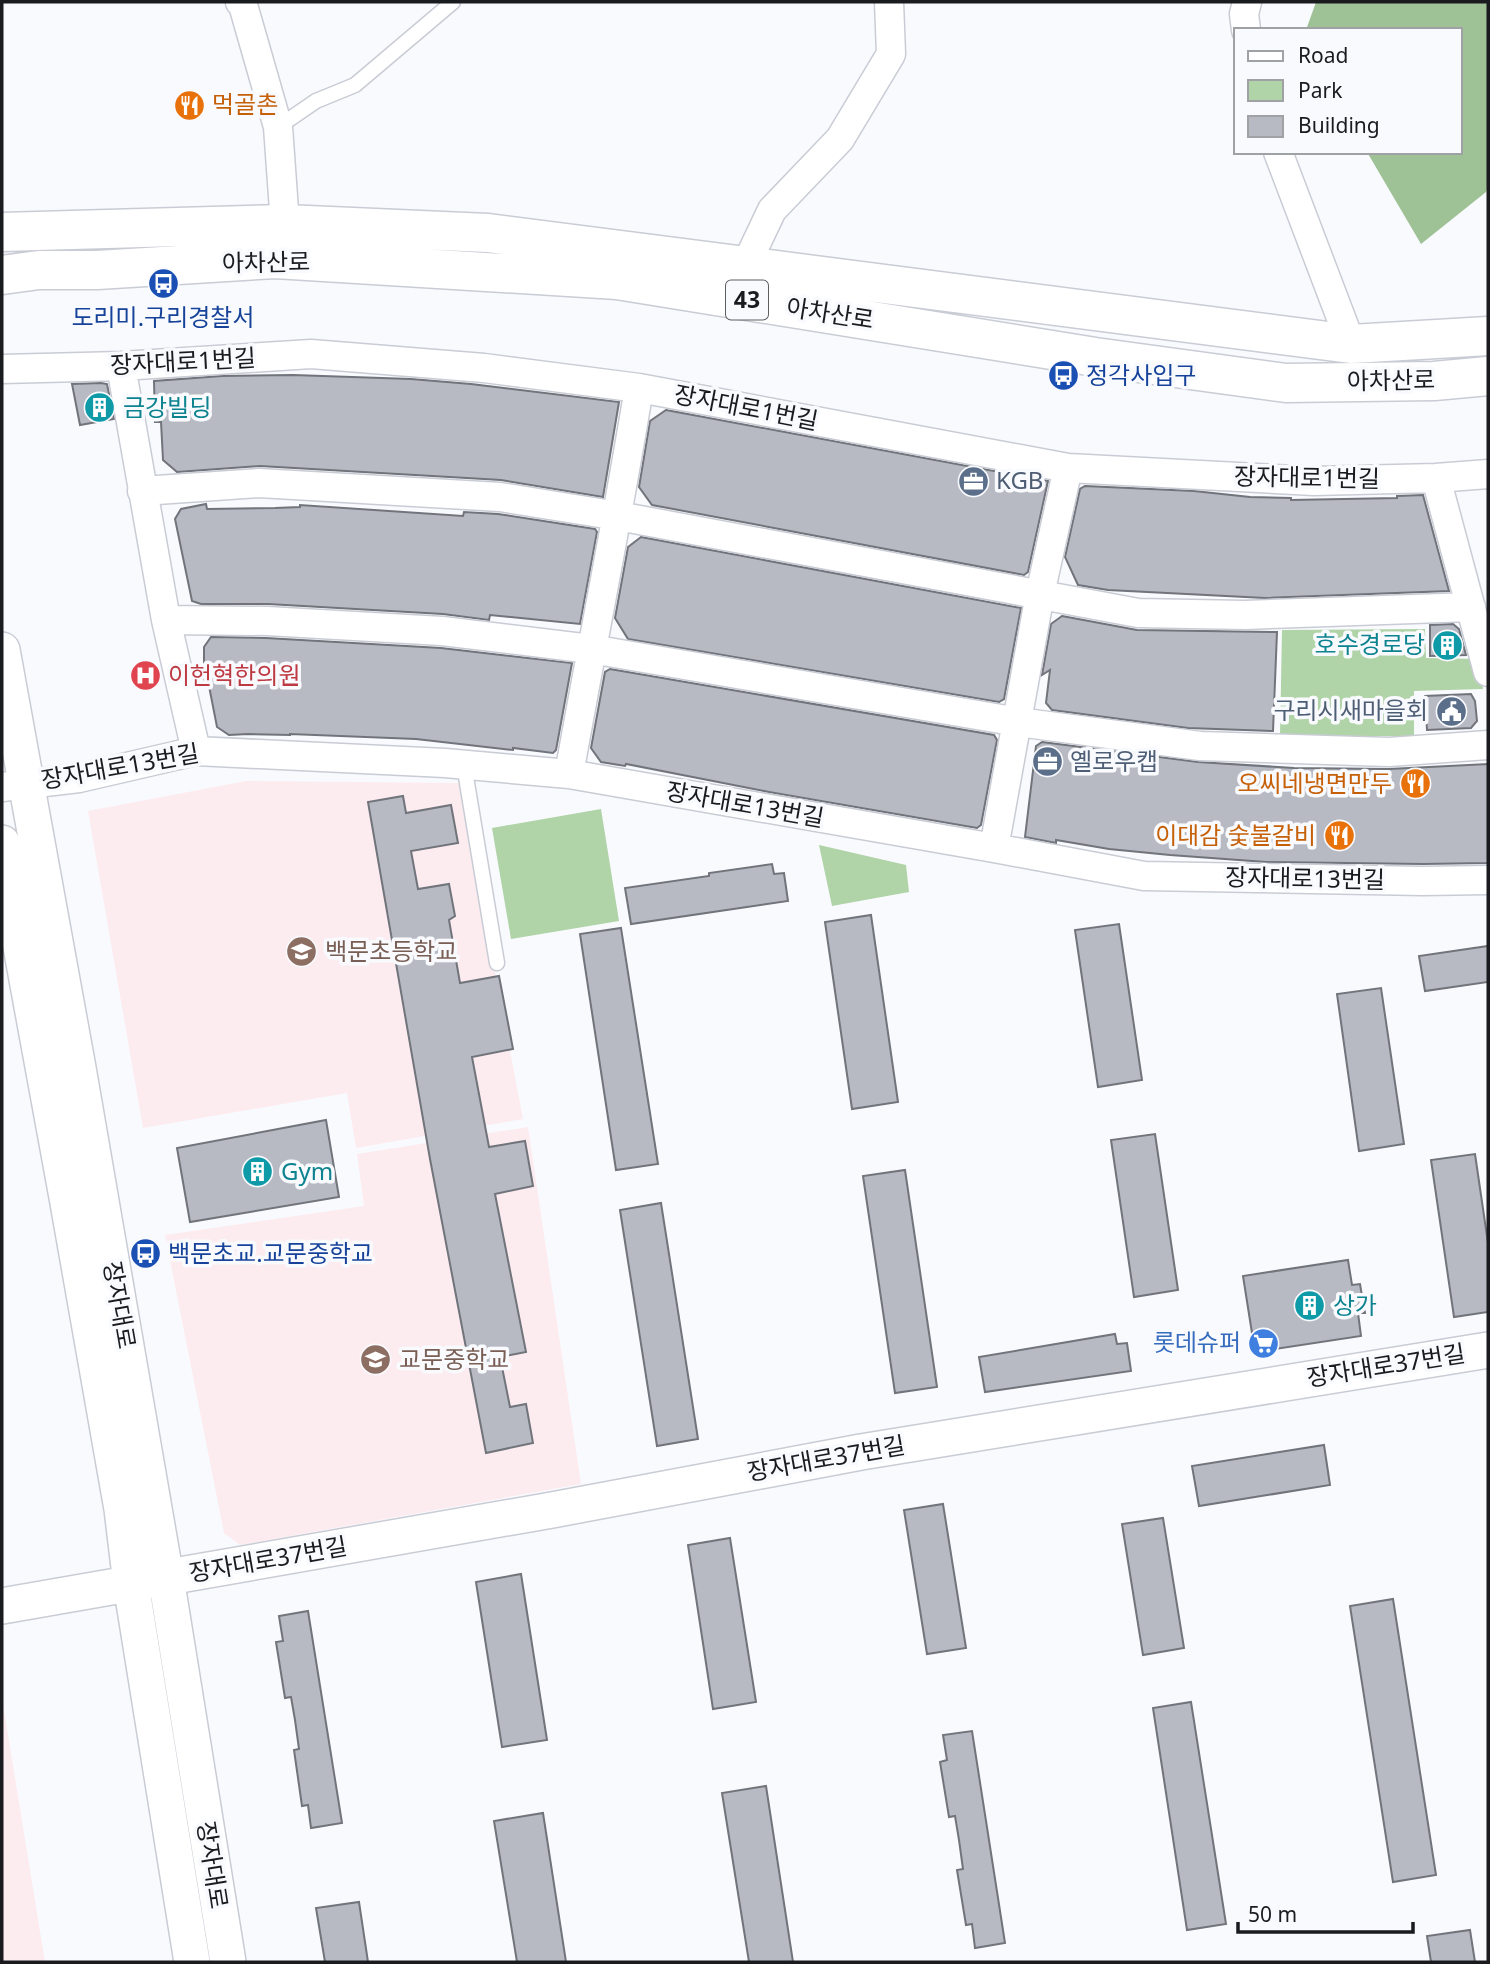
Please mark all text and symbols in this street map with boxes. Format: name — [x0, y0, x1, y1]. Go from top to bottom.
legend — [1234, 28, 1462, 154]
text: Road — [1298, 41, 1348, 69]
text: Park — [1298, 76, 1343, 104]
place label: 먹골촌 — [212, 87, 278, 120]
restaurant icon: 먹골촌 — [172, 88, 206, 122]
text: Building — [1298, 111, 1380, 139]
street label: 아차산로 — [222, 244, 310, 279]
bus stop icon: 도리미.구리경찰서 — [146, 267, 180, 301]
road number: 43 — [726, 280, 768, 320]
street label: 아차산로 — [784, 289, 876, 336]
place label: 도리미.구리경찰서 — [71, 300, 255, 333]
street label: 장자대로1번길 — [109, 340, 257, 381]
place label: 정각사입구 — [1086, 358, 1196, 391]
bus stop icon: 정각사입구 — [1046, 359, 1080, 393]
street label: 아차산로 — [1347, 362, 1435, 397]
street label: 장자대로1번길 — [671, 376, 821, 437]
place label: 금강빌딩 — [123, 390, 211, 423]
building icon: 금강빌딩 — [83, 391, 117, 425]
street label: 장자대로1번길 — [1234, 459, 1380, 494]
place label: KGB — [996, 463, 1043, 496]
office icon: KGB — [956, 464, 990, 498]
place label: 호수경로당 — [1315, 627, 1425, 660]
building icon: 호수경로당 — [1431, 628, 1465, 662]
place label: 이헌혁한의원 — [168, 658, 300, 691]
hospital icon: 이헌혁한의원 — [128, 659, 162, 693]
place label: 구리시새마을회 — [1273, 693, 1428, 726]
public building icon: 구리시새마을회 — [1434, 694, 1468, 728]
street label: 장자대로13번길 — [38, 735, 201, 796]
place label: 옐로우캡 — [1070, 744, 1158, 777]
office icon: 옐로우캡 — [1030, 745, 1064, 779]
place label: 오씨네냉면만두 — [1237, 766, 1392, 799]
restaurant icon: 오씨네냉면만두 — [1398, 767, 1432, 801]
street label: 장자대로13번길 — [664, 773, 827, 834]
place label: 이대감 숯불갈비 — [1155, 818, 1316, 851]
restaurant icon: 이대감 숯불갈비 — [1322, 819, 1356, 853]
street label: 장자대로13번길 — [1225, 860, 1385, 895]
place label: 백문초등학교 — [325, 934, 457, 967]
school or university icon: 백문초등학교 — [285, 935, 319, 969]
place label: Gym — [281, 1154, 333, 1187]
building icon: Gym — [241, 1155, 275, 1189]
place label: 백문초교.교문중학교 — [168, 1236, 373, 1269]
bus stop icon: 백문초교.교문중학교 — [128, 1237, 162, 1271]
street label: 장자대로 — [97, 1258, 144, 1351]
place label: 상가 — [1333, 1288, 1377, 1321]
building icon: 상가 — [1293, 1289, 1327, 1323]
place label: 롯데슈퍼 — [1153, 1325, 1241, 1358]
supermarket icon: 롯데슈퍼 — [1247, 1326, 1281, 1360]
street label: 장자대로37번길 — [1304, 1336, 1467, 1393]
place label: 교문중학교 — [399, 1342, 509, 1375]
school or university icon: 교문중학교 — [359, 1343, 393, 1377]
street label: 장자대로37번길 — [744, 1427, 907, 1488]
street label: 장자대로37번길 — [186, 1528, 349, 1589]
street label: 장자대로 — [190, 1819, 237, 1911]
scale bar — [1238, 1890, 1413, 1934]
text: 50 m — [1248, 1900, 1297, 1928]

